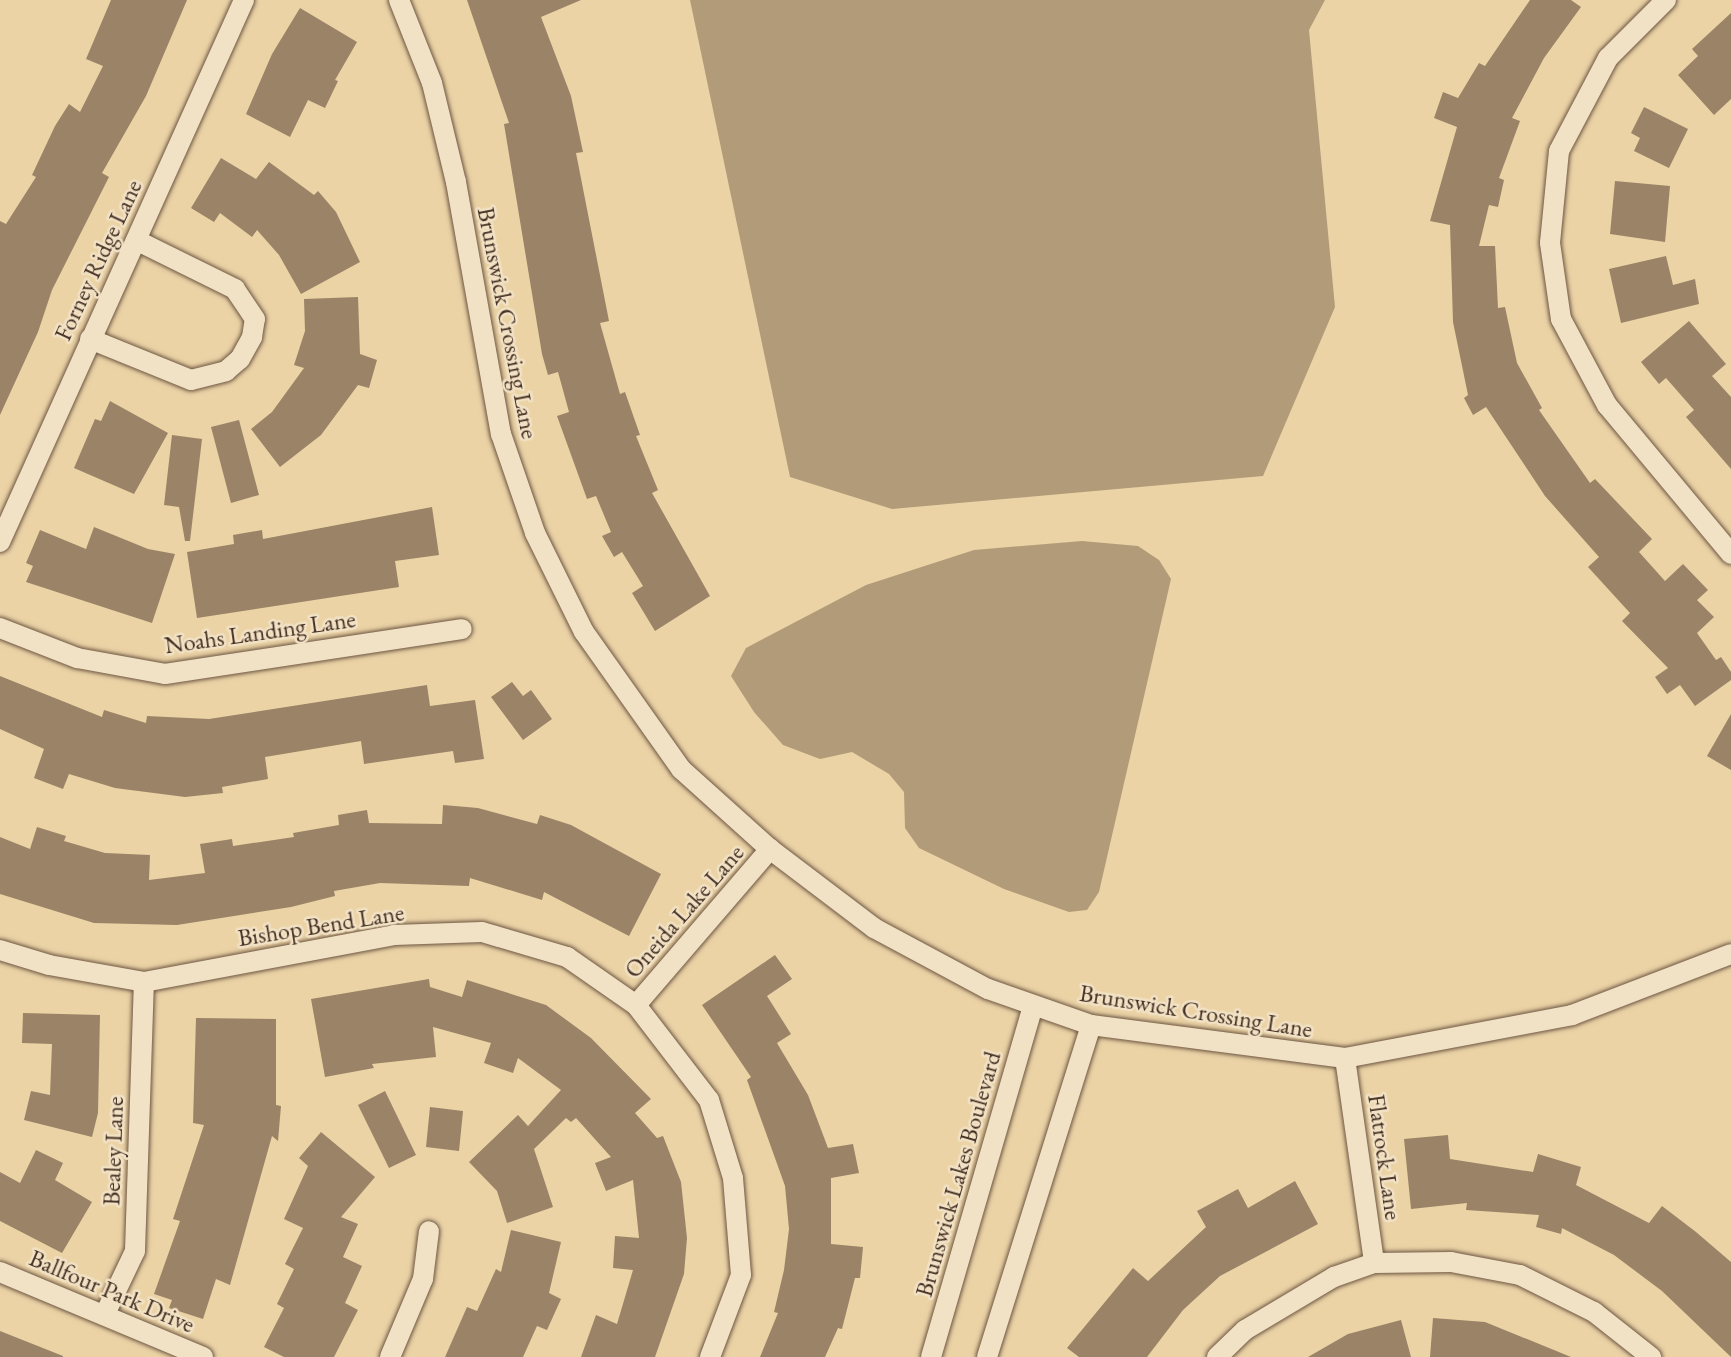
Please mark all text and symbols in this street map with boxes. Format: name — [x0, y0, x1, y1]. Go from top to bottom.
street label: Forney Ridge Lane — [48, 175, 148, 345]
street label: Brunswick Crossing Lane — [471, 205, 545, 441]
street label: Noahs Landing Lane — [163, 604, 357, 660]
street label: Oneida Lake Lane — [618, 838, 750, 984]
street label: Bishop Bend Lane — [236, 898, 406, 952]
street label: Brunswick Crossing Lane — [1078, 978, 1314, 1044]
street label: Brunswick Lakes Boulevard — [909, 1048, 1007, 1300]
street label: Flatrock Lane — [1362, 1092, 1408, 1222]
street label: Bealey Lane — [97, 1096, 129, 1206]
street label: Ballfour Park Drive — [25, 1243, 199, 1339]

